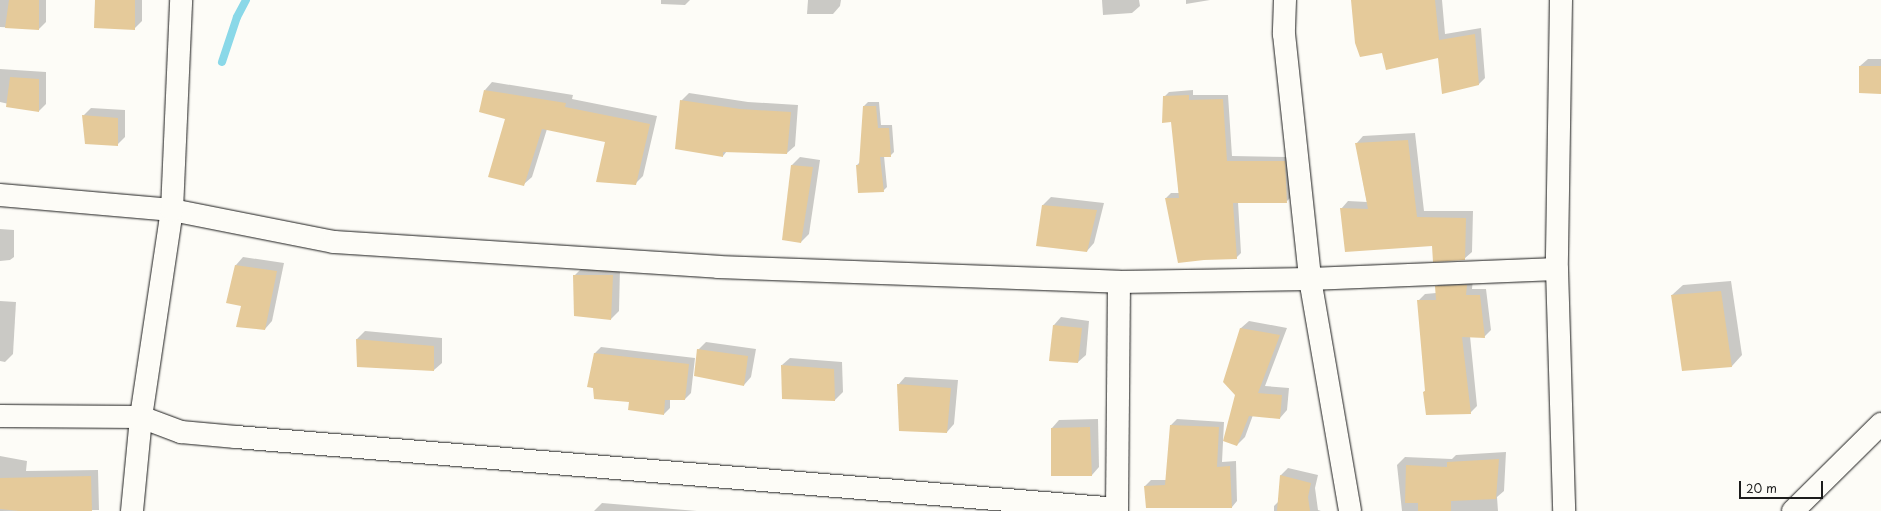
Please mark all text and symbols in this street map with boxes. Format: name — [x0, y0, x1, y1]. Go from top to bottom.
scale bar — [1741, 473, 1825, 499]
text: 20 m — [1746, 479, 1777, 497]

